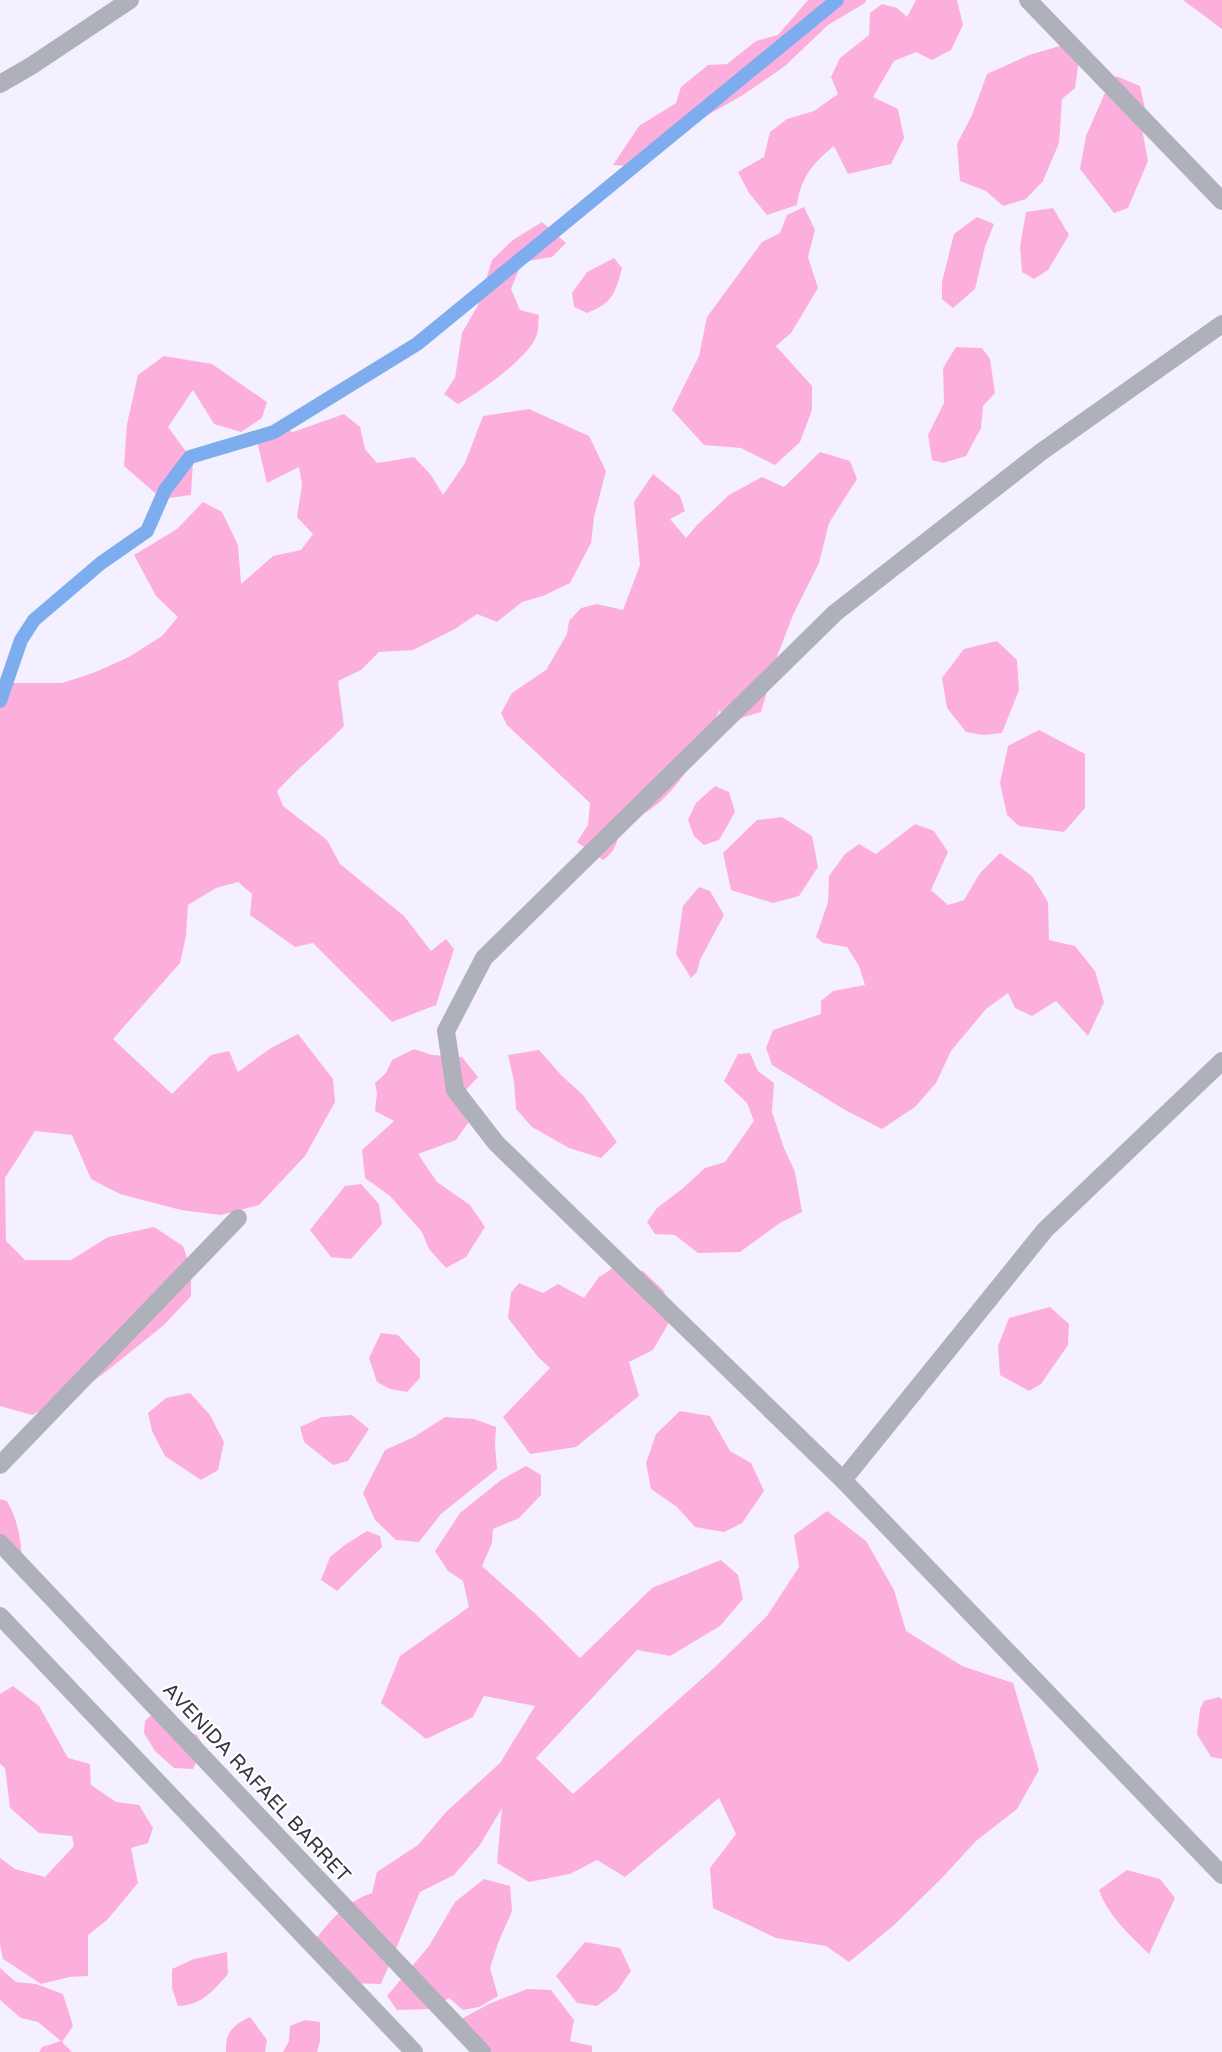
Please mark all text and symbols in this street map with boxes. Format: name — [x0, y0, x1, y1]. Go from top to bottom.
street label: AVENIDA RAFAEL BARRET — [157, 1678, 355, 1887]

